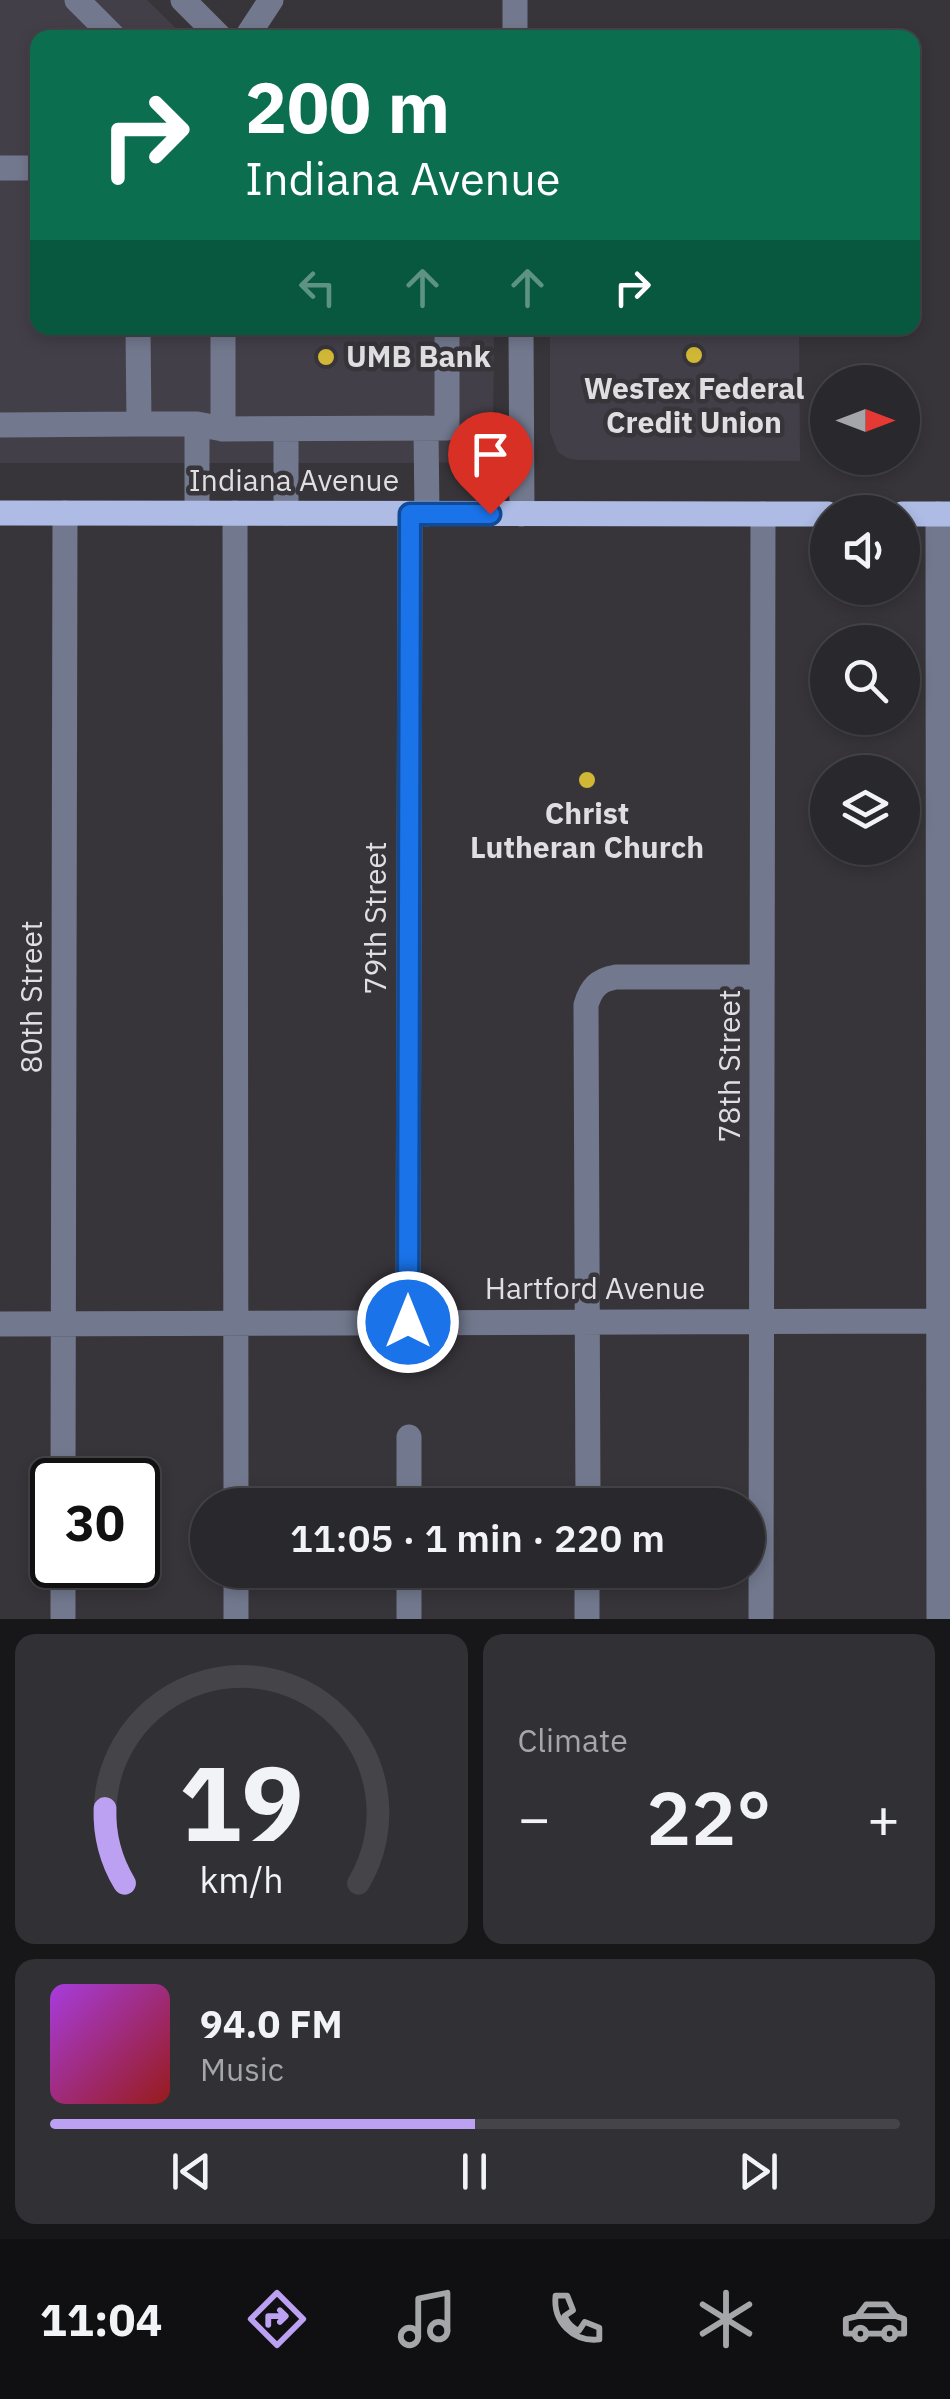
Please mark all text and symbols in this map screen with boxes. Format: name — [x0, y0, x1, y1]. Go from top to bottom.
text: 200 m — [245, 61, 450, 152]
icon: right — [80, 70, 210, 200]
text: Indiana Avenue — [245, 149, 560, 207]
icon: left — [290, 260, 345, 315]
icon: ahead — [395, 260, 450, 315]
icon: ahead — [500, 260, 555, 315]
icon: right — [605, 260, 660, 315]
place label: UMB Bank — [346, 336, 491, 375]
marker: WesTex Federal Credit Union — [683, 344, 705, 366]
marker: UMB Bank — [315, 346, 337, 368]
north arrow — [810, 365, 920, 475]
map controls — [810, 365, 920, 865]
place label: WesTex Federal Credit Union — [584, 368, 804, 441]
pin — [448, 412, 533, 515]
icon: arrive — [463, 427, 518, 482]
street label: Indiana Avenue — [189, 460, 399, 499]
button: sound — [810, 495, 920, 605]
button: search — [810, 625, 920, 735]
button: layers — [810, 755, 920, 865]
marker: Christ Lutheran Church — [576, 769, 598, 791]
place label: Christ Lutheran Church — [470, 793, 704, 866]
street label: 79th Street — [355, 842, 394, 994]
street label: 80th Street — [11, 921, 50, 1073]
street label: 78th Street — [709, 990, 748, 1142]
street label: Hartford Avenue — [485, 1268, 705, 1307]
position arrow — [356, 1270, 460, 1374]
speed limit sign: 30 — [30, 1458, 160, 1588]
text: 11:05 · 1 min · 220 m — [290, 1513, 665, 1562]
text: Climate — [518, 1719, 628, 1761]
text: 19 — [179, 1734, 304, 1870]
text: 22° — [646, 1768, 771, 1866]
text: − — [518, 1782, 551, 1853]
text: + — [867, 1782, 900, 1853]
text: km/h — [199, 1856, 283, 1903]
text: 94.0 FM — [200, 1999, 343, 2048]
text: Music — [200, 2048, 284, 2090]
icon: previous — [164, 2144, 219, 2199]
icon: pause — [447, 2144, 502, 2199]
icon: next — [731, 2144, 786, 2199]
icon: directions — [242, 2284, 312, 2354]
icon: music — [392, 2284, 462, 2354]
icon: phone — [541, 2284, 611, 2354]
icon: climate — [691, 2284, 761, 2354]
icon: car — [840, 2284, 910, 2354]
text: 11:04 — [40, 2290, 163, 2348]

